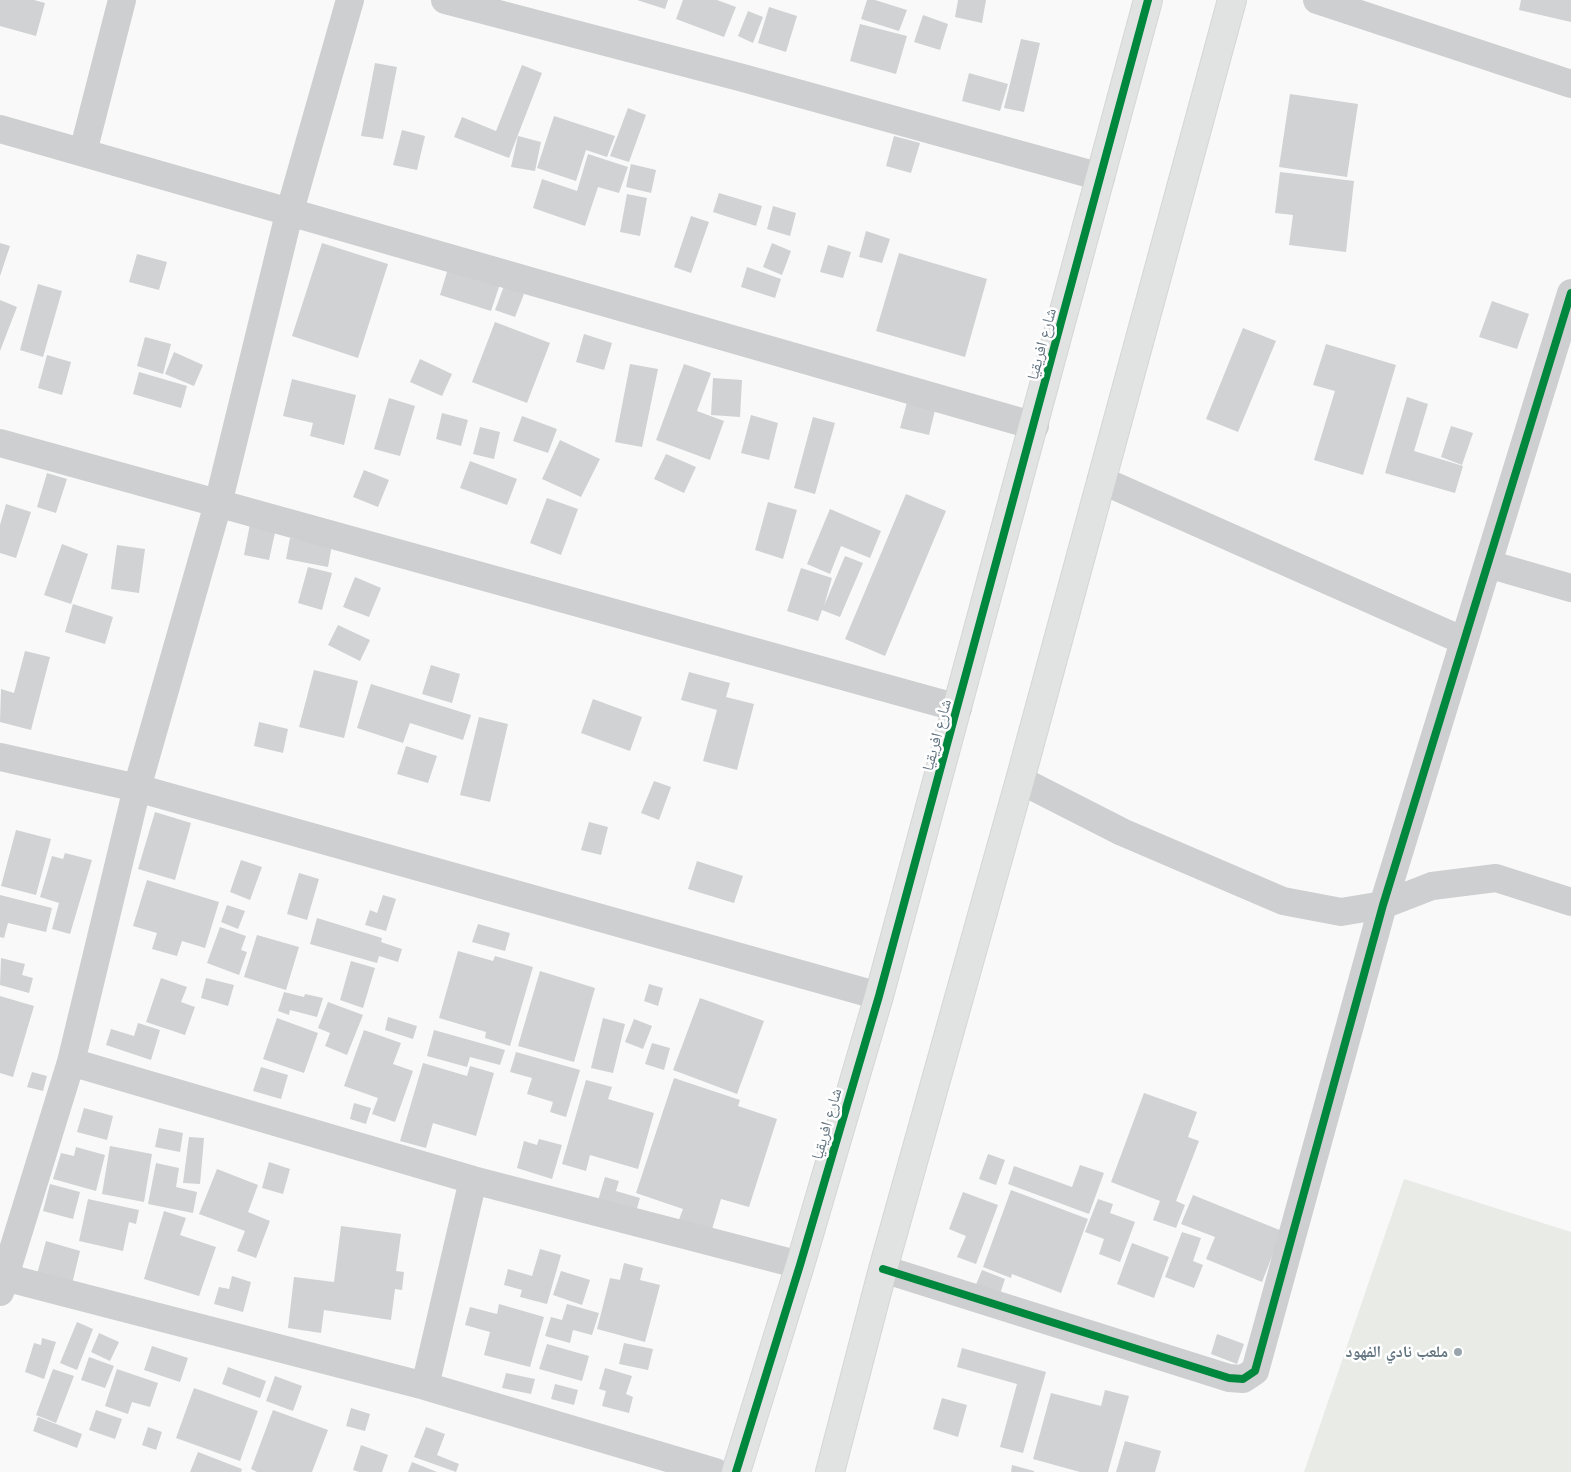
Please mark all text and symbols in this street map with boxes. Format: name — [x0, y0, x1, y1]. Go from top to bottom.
street label: شارع افريقيا — [1023, 306, 1061, 382]
street label: شارع افريقيا — [918, 697, 956, 773]
street label: شارع افريقيا — [808, 1086, 846, 1162]
place label: ملعب نادي الفهود — [1345, 1342, 1448, 1362]
marker: ملعب نادي الفهود — [1452, 1346, 1464, 1358]

